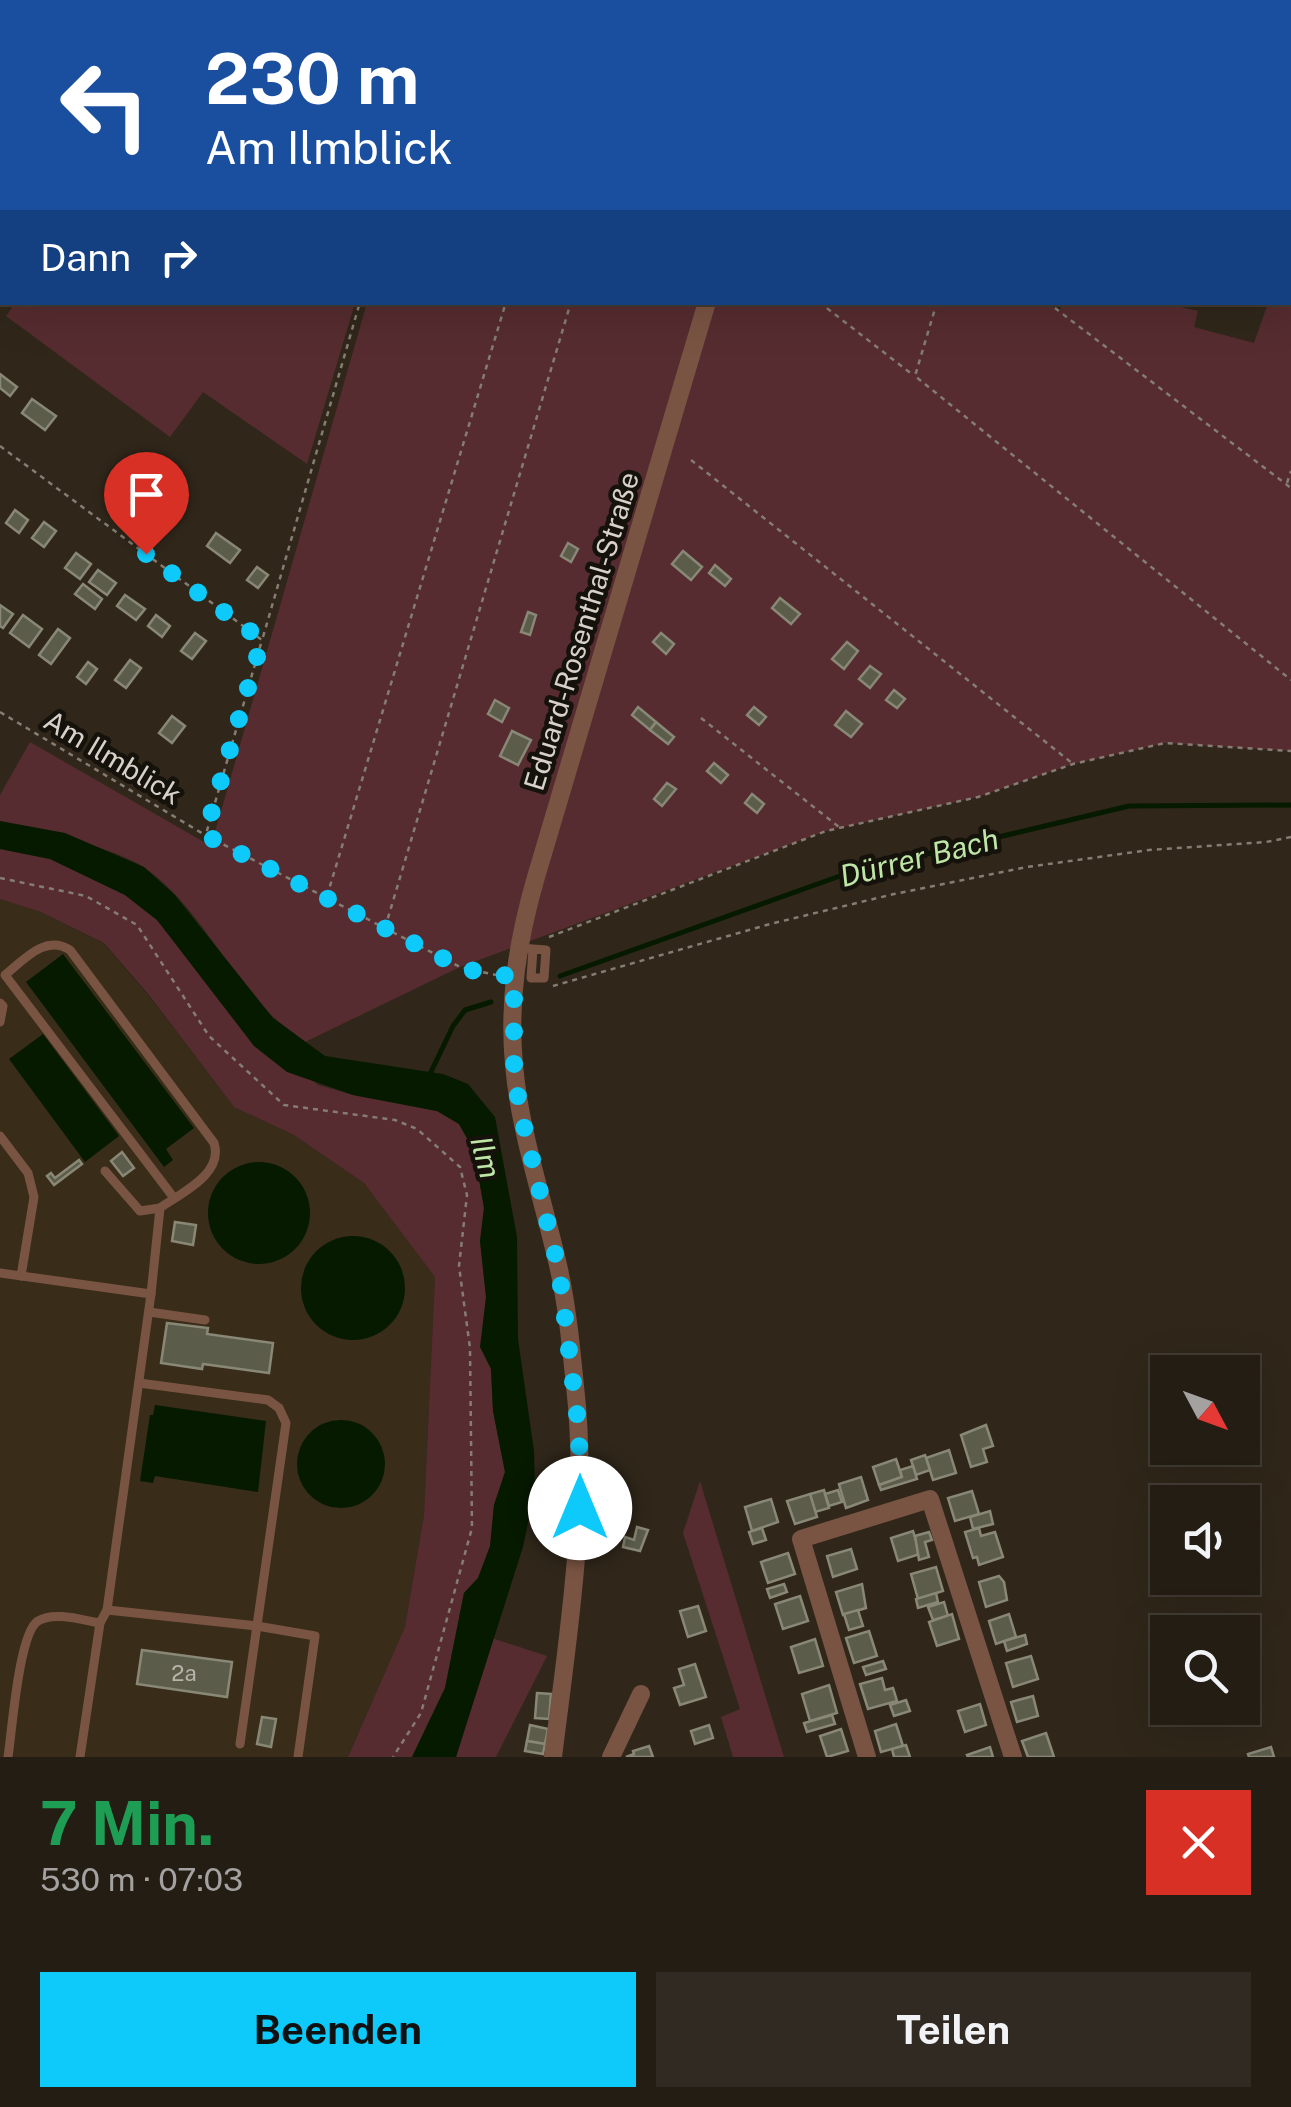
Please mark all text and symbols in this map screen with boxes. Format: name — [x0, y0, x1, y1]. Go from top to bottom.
text: 230 m — [205, 37, 419, 120]
icon: left — [40, 40, 170, 170]
text: Am Ilmblick — [205, 121, 453, 174]
icon: right — [151, 230, 206, 285]
text: Dann — [40, 235, 131, 280]
pin — [104, 452, 189, 555]
icon: arrive — [119, 467, 174, 522]
street label: Eduard-Rosenthal-Straße — [517, 468, 645, 794]
street label: Am Ilmblick — [38, 703, 188, 811]
water label: Dürrer Bach — [836, 820, 1002, 894]
water label: Ilm — [463, 1132, 509, 1182]
north arrow — [1150, 1355, 1260, 1465]
map controls — [1150, 1355, 1260, 1725]
position arrow — [528, 1456, 632, 1560]
button: sound — [1150, 1485, 1260, 1595]
button: search — [1150, 1615, 1260, 1725]
house number: 2a — [171, 1660, 197, 1686]
text: 7 Min. — [40, 1788, 214, 1859]
button: close — [1146, 1790, 1251, 1895]
text: 530 m · 07:03 — [40, 1861, 243, 1898]
button: Beenden — [40, 1972, 636, 2087]
button: Teilen — [656, 1972, 1251, 2087]

